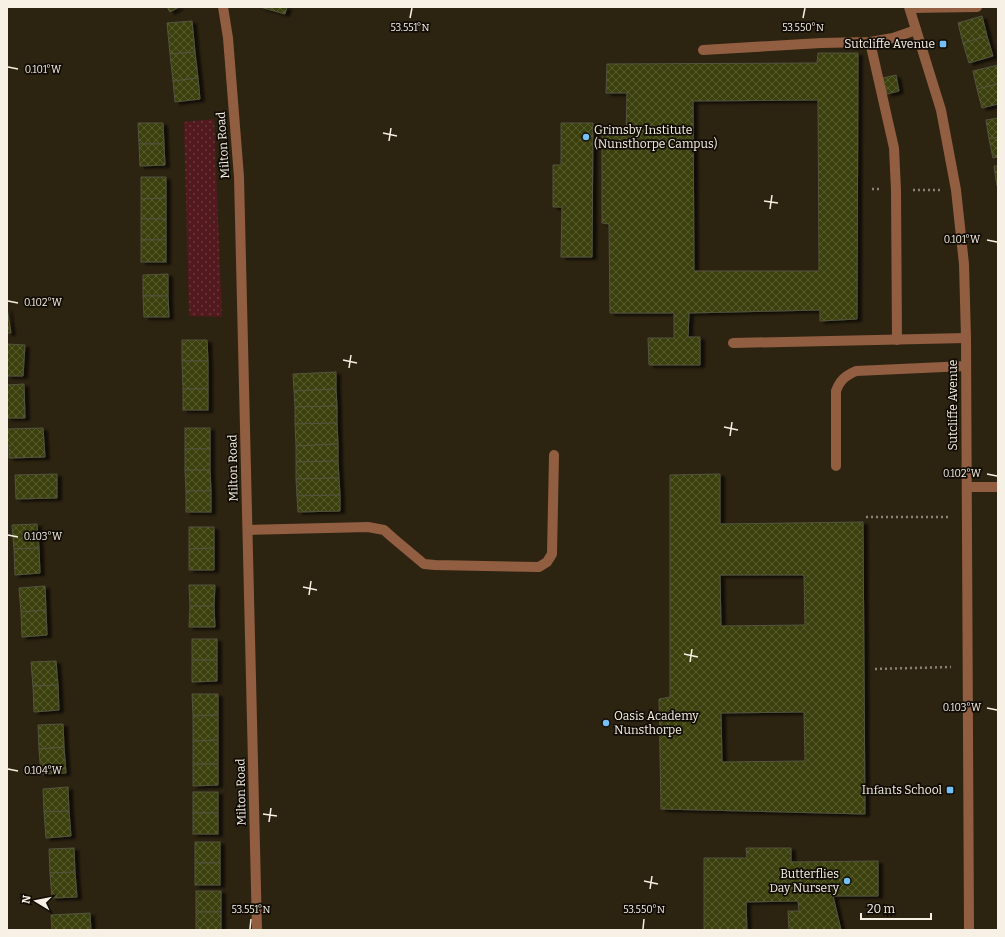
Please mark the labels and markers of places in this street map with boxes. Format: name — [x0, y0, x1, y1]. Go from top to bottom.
place label: Sutcliffe Avenue — [844, 37, 935, 51]
marker: Sutcliffe Avenue — [938, 39, 948, 49]
place label: Grimsby Institute (Nunsthorpe Campus) — [594, 123, 718, 151]
marker: Grimsby Institute (Nunsthorpe Campus) — [581, 132, 591, 142]
place label: Oasis Academy Nunsthorpe — [614, 709, 699, 737]
marker: Oasis Academy Nunsthorpe — [601, 718, 611, 728]
place label: Infants School — [862, 783, 943, 797]
marker: Infants School — [945, 785, 955, 795]
place label: Butterflies Day Nursery — [769, 867, 840, 895]
marker: Butterflies Day Nursery — [842, 876, 852, 886]

